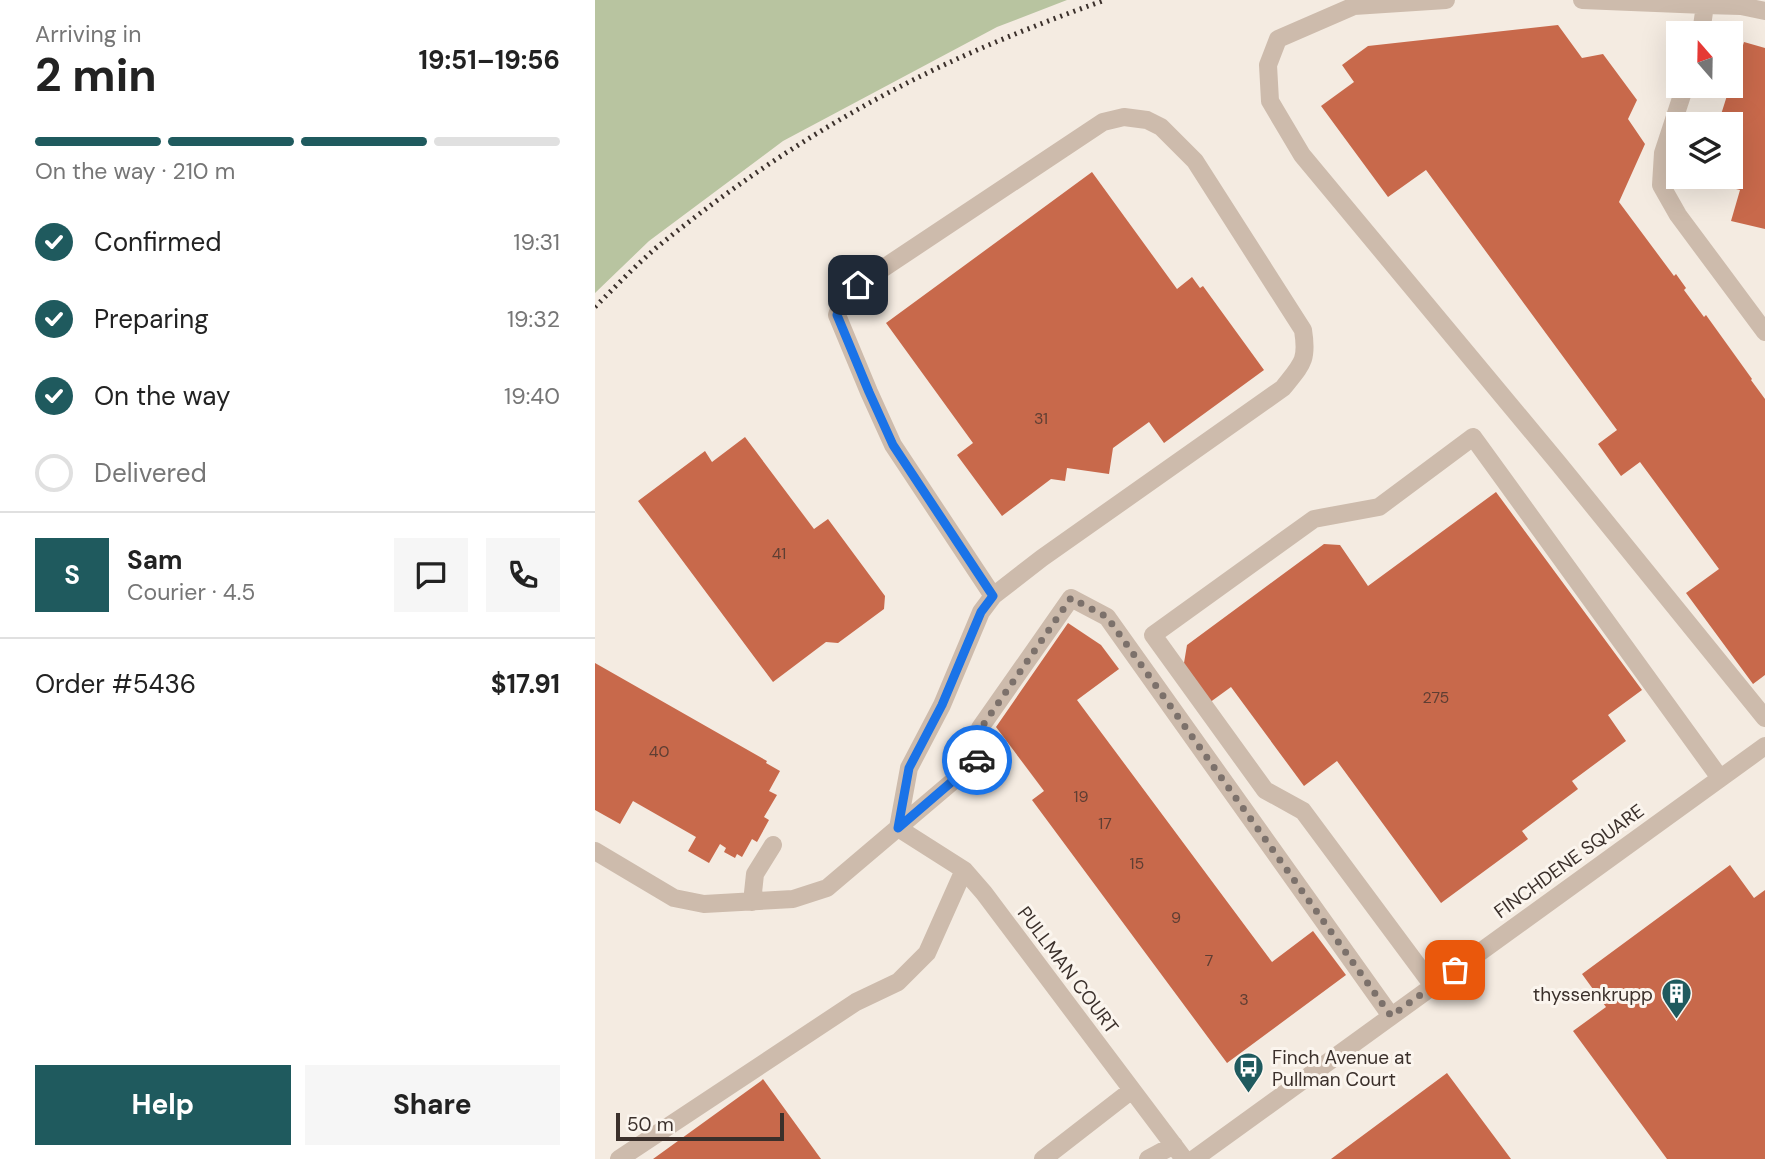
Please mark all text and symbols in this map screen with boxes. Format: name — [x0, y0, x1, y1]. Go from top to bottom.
text: Arriving in — [35, 19, 141, 49]
north arrow — [1666, 21, 1743, 98]
map controls — [1666, 21, 1743, 189]
text: 19:51–19:56 — [418, 43, 560, 77]
text: 2 min — [35, 45, 157, 105]
button: layers — [1666, 112, 1743, 189]
text: On the way · 210 m — [35, 156, 235, 186]
icon: check — [35, 223, 73, 261]
text: Confirmed — [94, 225, 221, 259]
text: 19:31 — [513, 227, 560, 257]
pin — [828, 255, 888, 315]
icon: home — [839, 266, 877, 304]
icon: check — [35, 300, 73, 338]
text: Preparing — [94, 302, 209, 336]
text: 19:32 — [507, 304, 560, 334]
icon: check — [35, 377, 73, 415]
text: On the way — [94, 379, 230, 413]
text: 19:40 — [504, 381, 560, 411]
house number: 31 — [1034, 408, 1048, 429]
text: Delivered — [94, 456, 207, 490]
button: chat — [394, 538, 468, 612]
button: phone — [486, 538, 560, 612]
text: Sam — [127, 543, 182, 577]
house number: 41 — [772, 543, 786, 564]
text: S — [64, 558, 80, 592]
text: Courier · 4.5 — [127, 577, 255, 607]
text: Order #5436 — [35, 667, 196, 701]
text: $17.91 — [491, 667, 560, 701]
house number: 275 — [1423, 687, 1449, 708]
courier — [942, 725, 1012, 795]
house number: 40 — [649, 741, 669, 762]
icon: car — [958, 741, 996, 779]
house number: 19 — [1073, 786, 1089, 807]
street label: FINCHDENE SQUARE — [1489, 798, 1649, 924]
house number: 17 — [1098, 813, 1112, 834]
house number: 15 — [1130, 853, 1144, 874]
street label: PULLMAN COURT — [1012, 901, 1124, 1039]
house number: 9 — [1171, 907, 1181, 928]
pin — [1425, 940, 1485, 1000]
house number: 7 — [1205, 950, 1213, 971]
icon: bag — [1436, 951, 1474, 989]
building icon: thyssenkrupp — [1659, 977, 1693, 1021]
place label: thyssenkrupp — [1533, 982, 1653, 1007]
house number: 3 — [1239, 989, 1249, 1010]
place label: Finch Avenue at Pullman Court — [1272, 1045, 1412, 1092]
bus stop icon: Finch Avenue at Pullman Court — [1232, 1051, 1266, 1095]
button: Help — [35, 1065, 291, 1145]
button: Share — [305, 1065, 560, 1145]
scale bar — [616, 1110, 784, 1142]
text: 50 m — [627, 1112, 674, 1137]

